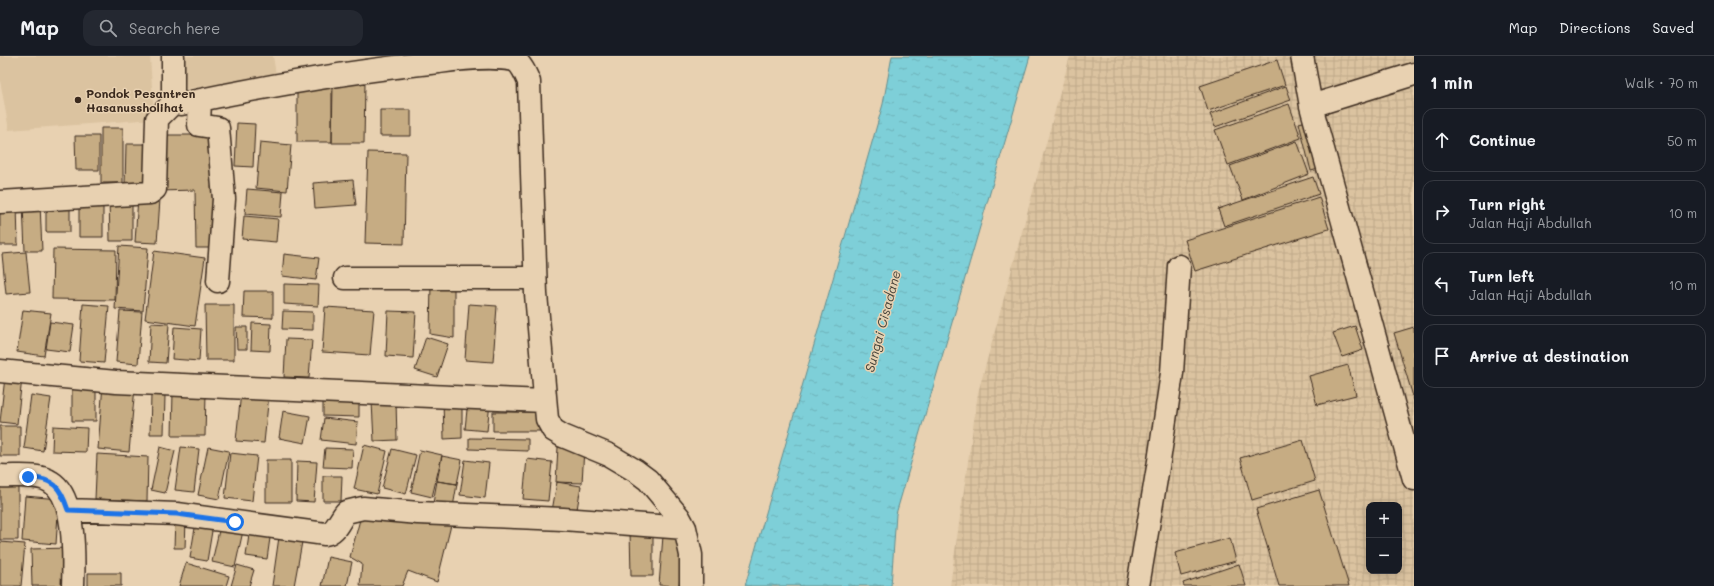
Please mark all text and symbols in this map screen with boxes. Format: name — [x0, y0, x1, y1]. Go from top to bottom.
search box — [83, 10, 363, 46]
text: Map — [20, 15, 59, 40]
icon: search — [97, 17, 119, 39]
text: Search here — [129, 18, 220, 38]
text: Map — [1509, 18, 1537, 37]
text: Directions — [1559, 18, 1630, 37]
text: Saved — [1652, 18, 1694, 37]
text: 1 min — [1430, 71, 1473, 93]
text: Walk · 70 m — [1625, 74, 1698, 91]
place label: Pondok Pesantren Hasanussholihat — [86, 85, 195, 115]
marker: Pondok Pesantren Hasanussholihat — [73, 95, 83, 105]
icon: ahead — [1431, 129, 1453, 151]
text: Continue — [1469, 130, 1536, 150]
text: 50 m — [1667, 132, 1697, 149]
text: Turn right — [1469, 194, 1546, 214]
icon: right — [1431, 201, 1453, 223]
text: 10 m — [1669, 204, 1697, 221]
text: Jalan Haji Abdullah — [1469, 214, 1591, 231]
text: Turn left — [1469, 266, 1534, 286]
water label: Sungai Cisadane — [860, 268, 904, 374]
icon: left — [1431, 273, 1453, 295]
text: 10 m — [1669, 276, 1697, 293]
text: Jalan Haji Abdullah — [1469, 286, 1591, 303]
icon: arrive — [1431, 345, 1453, 367]
text: Arrive at destination — [1469, 346, 1629, 366]
route end — [19, 468, 37, 486]
map controls — [1366, 502, 1402, 574]
button: + — [1366, 502, 1402, 538]
route start — [226, 513, 244, 531]
button: − — [1366, 538, 1402, 574]

